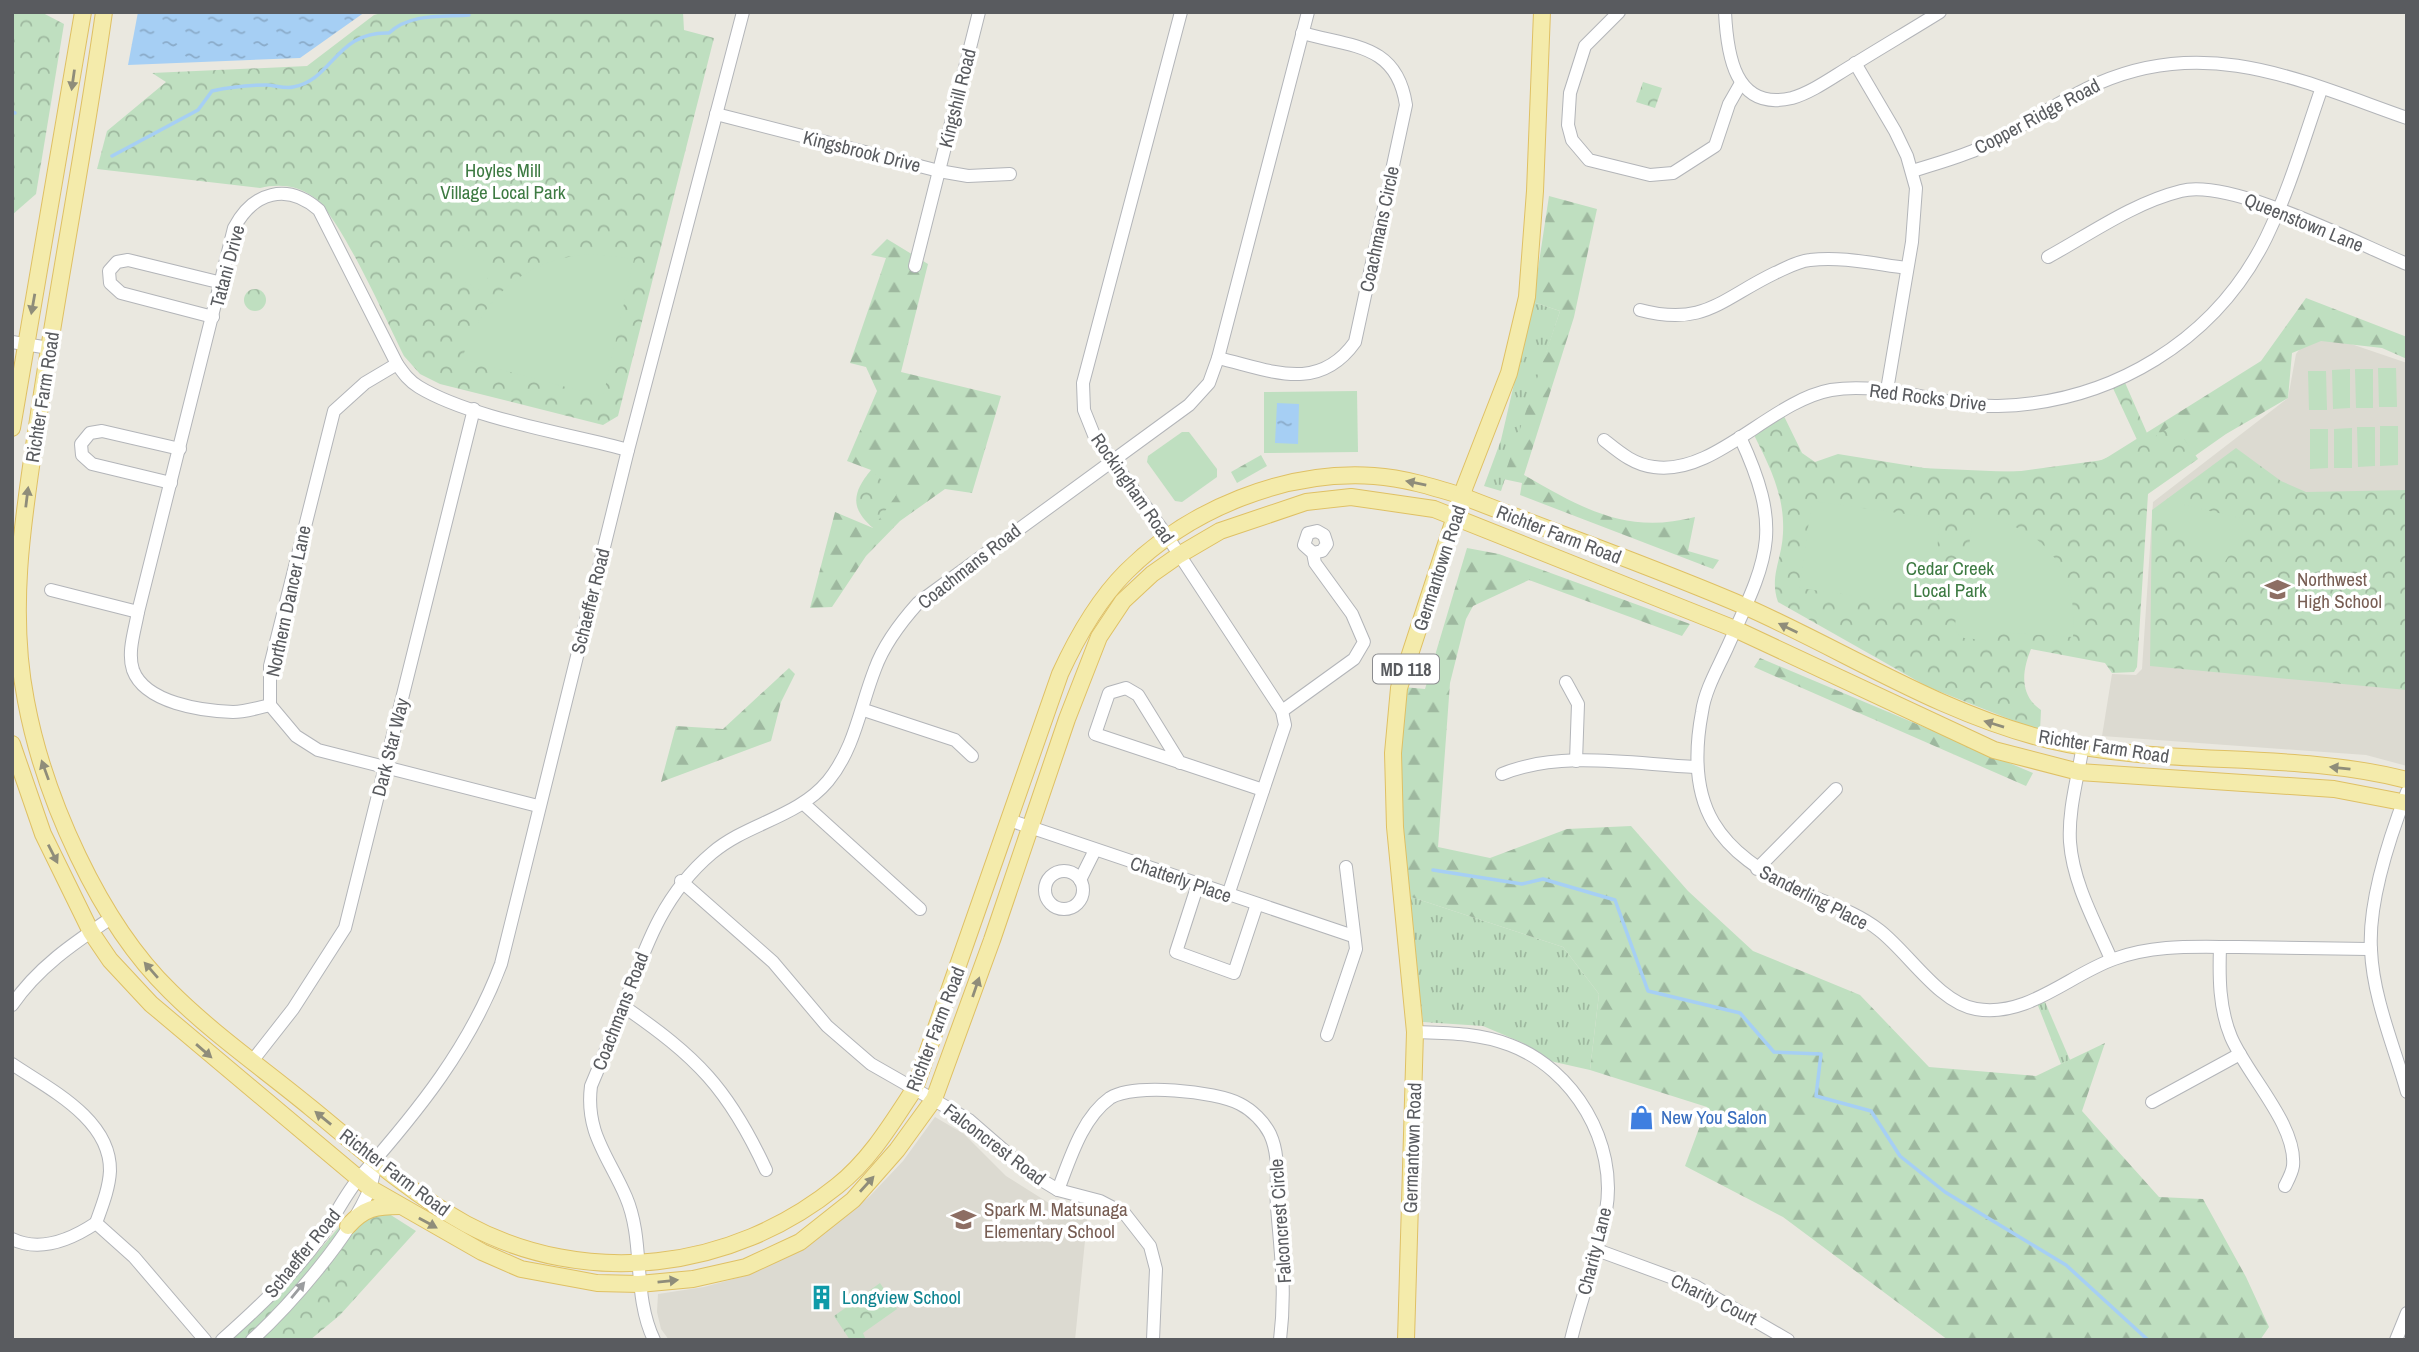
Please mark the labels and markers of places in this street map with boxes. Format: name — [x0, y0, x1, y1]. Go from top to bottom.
place label: Northwest High School — [2297, 566, 2382, 614]
school or university icon: Northwest High School — [2263, 576, 2291, 604]
shop icon: New You Salon — [1627, 1103, 1655, 1131]
place label: New You Salon — [1661, 1104, 1767, 1130]
place label: Spark M. Matsunaga Elementary School — [984, 1196, 1128, 1244]
school or university icon: Spark M. Matsunaga Elementary School — [950, 1206, 978, 1234]
building icon: Longview School — [808, 1283, 836, 1311]
place label: Longview School — [842, 1284, 961, 1310]

